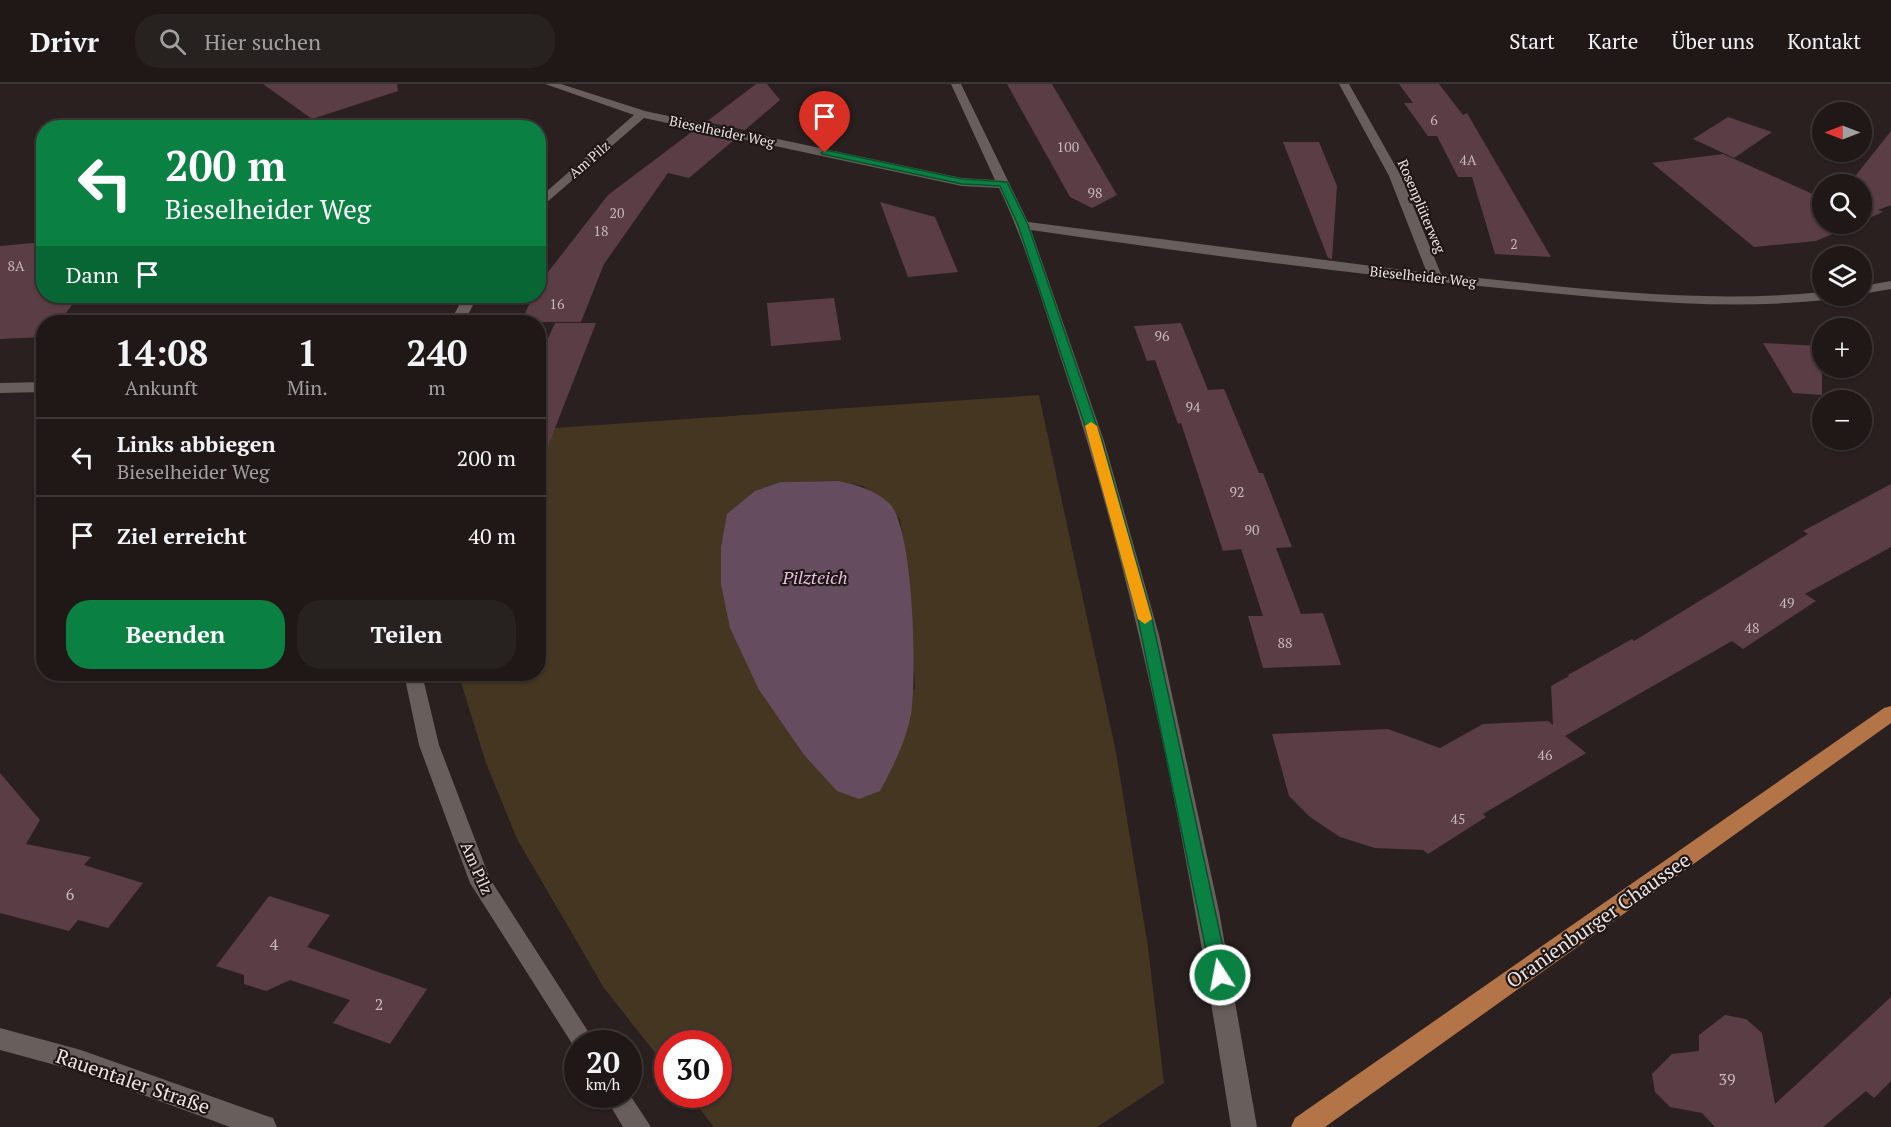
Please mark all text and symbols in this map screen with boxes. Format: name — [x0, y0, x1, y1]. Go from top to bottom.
search box — [135, 14, 555, 68]
text: Drivr — [30, 23, 99, 60]
icon: search — [156, 25, 189, 58]
text: Hier suchen — [204, 27, 321, 56]
text: Start — [1509, 27, 1555, 55]
text: Karte — [1588, 27, 1638, 55]
text: Über uns — [1671, 27, 1754, 55]
text: Kontakt — [1787, 27, 1861, 55]
pin — [799, 91, 850, 153]
icon: arrive — [808, 100, 841, 133]
north arrow — [1812, 102, 1872, 162]
map controls — [1812, 102, 1872, 450]
house number: 6 — [1430, 110, 1438, 129]
street label: Bieselheider Weg — [668, 111, 777, 152]
street label: Am Pilz — [564, 136, 614, 182]
text: 200 m — [165, 137, 286, 193]
house number: 100 — [1057, 137, 1079, 156]
icon: left — [66, 144, 144, 222]
house number: 4A — [1459, 150, 1477, 169]
street label: Rosenplüterweg — [1394, 156, 1451, 256]
button: search — [1812, 174, 1872, 234]
house number: 98 — [1088, 183, 1102, 202]
text: Bieselheider Weg — [165, 191, 371, 227]
house number: 20 — [610, 203, 624, 222]
house number: 18 — [594, 221, 608, 240]
house number: 2 — [1510, 234, 1518, 253]
button: layers — [1812, 246, 1872, 306]
house number: 8A — [7, 256, 25, 275]
icon: arrive — [131, 258, 164, 291]
text: Dann — [66, 260, 119, 289]
street label: Bieselheider Weg — [1369, 261, 1478, 291]
house number: 16 — [550, 294, 565, 313]
button: + — [1812, 318, 1872, 378]
house number: 96 — [1155, 326, 1170, 345]
text: 14:08 — [115, 329, 208, 376]
text: 1 — [297, 329, 317, 376]
text: 240 — [406, 329, 467, 376]
text: Ankunft — [125, 374, 198, 401]
text: Min. — [287, 374, 328, 401]
text: m — [428, 374, 445, 401]
button: − — [1812, 390, 1872, 450]
house number: 94 — [1186, 397, 1201, 416]
text: Links abbiegen — [117, 429, 276, 458]
icon: left — [66, 441, 99, 474]
text: 200 m — [456, 443, 516, 472]
text: Bieselheider Weg — [117, 458, 270, 485]
house number: 92 — [1230, 482, 1244, 501]
icon: arrive — [66, 519, 99, 552]
house number: 90 — [1245, 520, 1259, 539]
text: Ziel erreicht — [117, 521, 247, 550]
text: 40 m — [468, 521, 516, 550]
water label: Pilzteich — [781, 565, 848, 589]
house number: 49 — [1780, 593, 1794, 612]
button: Beenden — [66, 600, 285, 669]
button: Teilen — [297, 600, 516, 669]
house number: 48 — [1745, 618, 1759, 637]
house number: 88 — [1278, 633, 1292, 652]
house number: 46 — [1538, 745, 1553, 764]
house number: 45 — [1451, 809, 1465, 828]
street label: Am Pilz — [456, 838, 498, 898]
street label: Oranienburger Chaussee — [1500, 846, 1696, 994]
house number: 6 — [66, 883, 75, 905]
house number: 4 — [270, 933, 279, 955]
position arrow — [1188, 943, 1252, 1007]
house number: 2 — [375, 993, 383, 1015]
speed limit sign: 30 — [654, 1030, 732, 1108]
street label: Rauentaler Straße — [52, 1042, 214, 1120]
text: 20 — [586, 1042, 620, 1082]
house number: 39 — [1718, 1068, 1736, 1090]
text: km/h — [586, 1074, 620, 1094]

